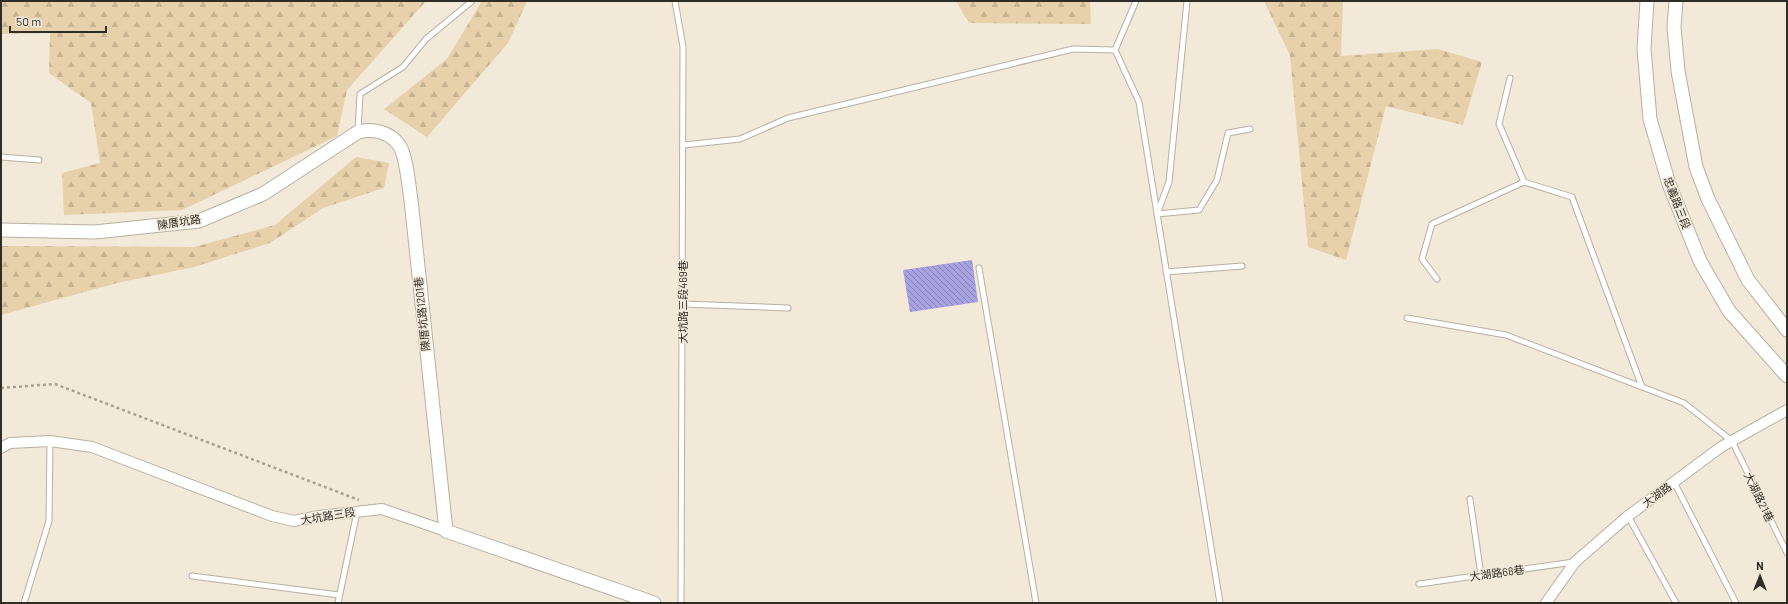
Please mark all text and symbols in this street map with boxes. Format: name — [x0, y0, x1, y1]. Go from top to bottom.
scale bar — [10, 8, 106, 34]
text: 50 m — [16, 14, 41, 28]
street label: 忠義路三段 — [1662, 175, 1693, 231]
street label: 陳厝坑路 — [156, 212, 202, 231]
street label: 大坑路三段469巷 — [676, 260, 689, 344]
street label: 陳厝坑路1201巷 — [411, 276, 432, 352]
street label: 大湖路21巷 — [1742, 470, 1777, 524]
street label: 大湖路 — [1640, 479, 1674, 510]
street label: 大坑路三段 — [300, 505, 356, 526]
north arrow — [1740, 556, 1780, 596]
text: N — [1756, 559, 1764, 572]
street label: 大湖路68巷 — [1469, 562, 1525, 583]

